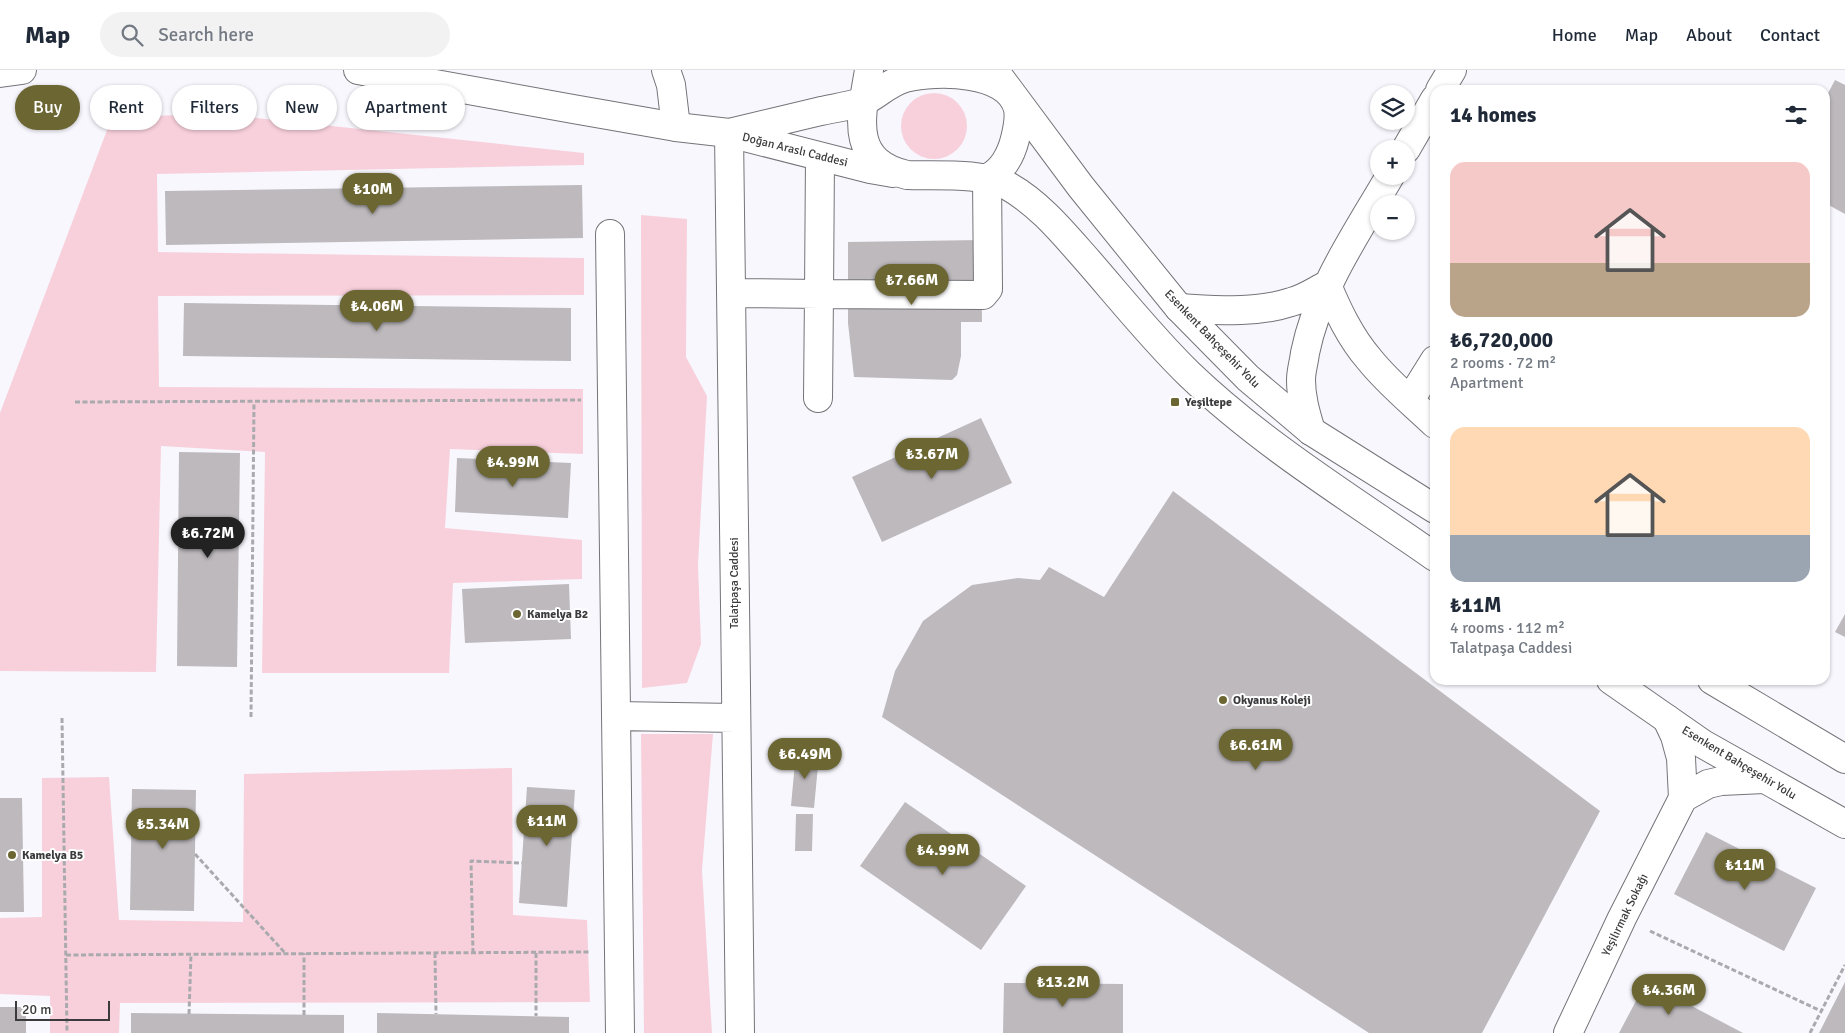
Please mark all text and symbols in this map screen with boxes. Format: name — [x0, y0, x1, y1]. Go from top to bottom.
search box — [100, 12, 450, 57]
text: Map — [25, 20, 70, 50]
icon: search — [118, 21, 146, 49]
text: Search here — [158, 23, 254, 47]
text: Home — [1552, 24, 1597, 46]
text: Map — [1625, 24, 1658, 46]
text: About — [1686, 24, 1732, 46]
text: Contact — [1760, 24, 1820, 46]
chip: Buy — [15, 85, 80, 130]
chip: Rent — [90, 85, 162, 130]
chip: Filters — [172, 85, 257, 130]
chip: New — [267, 85, 337, 130]
chip: Apartment — [347, 85, 465, 130]
map controls — [1370, 85, 1415, 240]
button: layers — [1370, 85, 1415, 130]
icon: filters — [1782, 101, 1810, 129]
text: 14 homes — [1450, 102, 1536, 128]
street label: Doğan Araslı Caddesi — [741, 130, 849, 170]
button: + — [1370, 140, 1415, 185]
pin: ₺10M — [343, 172, 403, 215]
text: ₺10M — [353, 179, 393, 199]
button: − — [1370, 195, 1415, 240]
icon: home — [1585, 195, 1675, 285]
pin: ₺7.66M — [871, 264, 953, 306]
text: ₺7.66M — [886, 270, 938, 290]
street label: Esenkent Bahçeşehir Yolu — [1161, 287, 1263, 391]
pin: ₺4.06M — [336, 290, 418, 332]
text: ₺4.06M — [351, 296, 403, 316]
text: ₺6,720,000 — [1450, 327, 1553, 353]
text: 2 rooms · 72 m² — [1450, 353, 1556, 373]
text: Apartment — [1450, 373, 1523, 393]
place label: Yeşiltepe — [1184, 395, 1232, 410]
marker: Yeşiltepe — [1169, 396, 1181, 408]
pin: ₺3.67M — [891, 438, 973, 480]
text: ₺3.67M — [906, 444, 958, 464]
pin: ₺4.99M — [472, 446, 554, 488]
text: ₺4.99M — [487, 452, 539, 472]
icon: home — [1585, 460, 1675, 550]
pin: ₺6.72M — [167, 516, 249, 559]
text: ₺6.72M — [182, 523, 234, 543]
street label: Talatpaşa Caddesi — [727, 537, 742, 629]
text: ₺11M — [1450, 592, 1502, 618]
place label: Kamelya B2 — [527, 607, 588, 622]
marker: Kamelya B2 — [511, 608, 523, 620]
text: 4 rooms · 112 m² — [1450, 618, 1565, 638]
text: Talatpaşa Caddesi — [1450, 638, 1572, 658]
place label: Okyanus Koleji — [1233, 693, 1311, 708]
marker: Okyanus Koleji — [1217, 694, 1229, 706]
street label: Esenkent Bahçeşehir Yolu — [1679, 723, 1799, 803]
pin: ₺6.61M — [1215, 728, 1297, 771]
text: ₺6.61M — [1230, 735, 1282, 755]
pin: ₺6.49M — [764, 738, 846, 780]
text: ₺6.49M — [779, 744, 831, 764]
pin: ₺11M — [517, 804, 577, 847]
pin: ₺5.34M — [122, 808, 204, 850]
text: ₺11M — [527, 811, 567, 831]
text: ₺5.34M — [137, 814, 189, 834]
pin: ₺4.99M — [902, 834, 984, 876]
text: ₺4.99M — [917, 840, 969, 860]
place label: Kamelya B5 — [22, 848, 83, 863]
pin: ₺11M — [1715, 848, 1775, 891]
marker: Kamelya B5 — [6, 849, 18, 861]
text: ₺11M — [1725, 855, 1765, 875]
street label: Yeşilırmak Sokağı — [1599, 871, 1651, 959]
pin: ₺13.2M — [1022, 966, 1104, 1008]
text: ₺13.2M — [1037, 972, 1089, 992]
pin: ₺4.36M — [1628, 974, 1710, 1016]
text: ₺4.36M — [1643, 980, 1695, 1000]
scale bar — [15, 998, 110, 1021]
text: 20 m — [22, 1001, 51, 1018]

